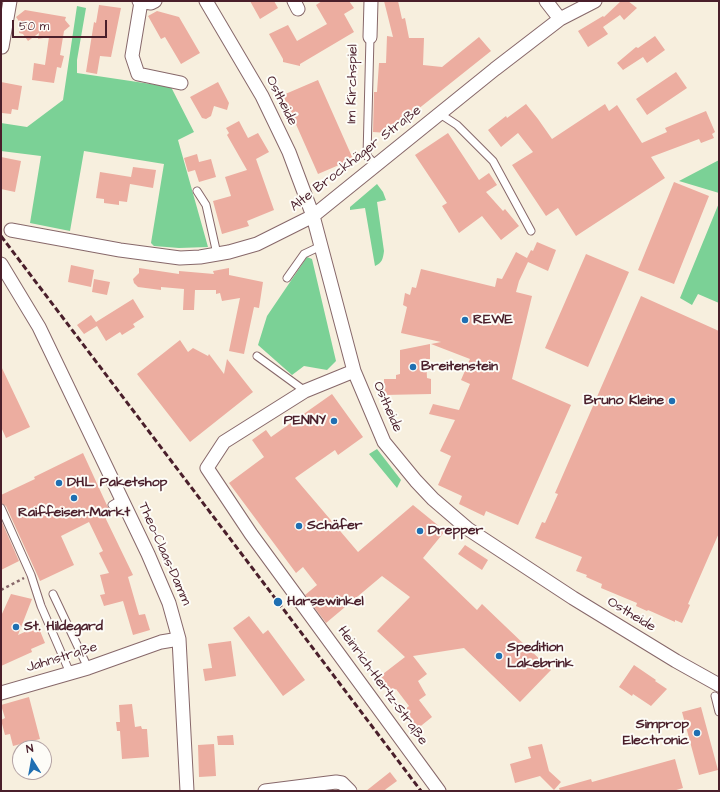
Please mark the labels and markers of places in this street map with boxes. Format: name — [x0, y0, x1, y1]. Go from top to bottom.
place label: REWE — [473, 312, 513, 328]
marker: REWE — [460, 315, 470, 325]
place label: Breitenstein — [421, 359, 498, 375]
marker: Breitenstein — [408, 362, 418, 372]
place label: Bruno Kleine — [584, 393, 664, 409]
marker: Bruno Kleine — [667, 396, 677, 406]
place label: PENNY — [284, 413, 326, 429]
marker: PENNY — [329, 416, 339, 426]
place label: DHL Paketshop — [67, 475, 167, 491]
marker: DHL Paketshop — [54, 478, 64, 488]
marker: Raiffeisen-Markt — [69, 493, 79, 503]
place label: Raiffeisen-Markt — [18, 505, 130, 521]
place label: Schäfer — [307, 518, 363, 534]
marker: Schäfer — [294, 521, 304, 531]
place label: Drepper — [428, 523, 483, 539]
marker: Drepper — [415, 526, 425, 536]
place label: Harsewinkel — [287, 594, 364, 610]
marker: Harsewinkel — [272, 596, 284, 608]
place label: St. Hildegard — [24, 619, 103, 635]
marker: St. Hildegard — [11, 622, 21, 632]
place label: Spedition Lakebrink — [507, 640, 573, 672]
marker: Spedition Lakebrink — [494, 651, 504, 661]
place label: Simprop Electronic — [623, 717, 689, 750]
marker: Simprop Electronic — [692, 728, 702, 738]

